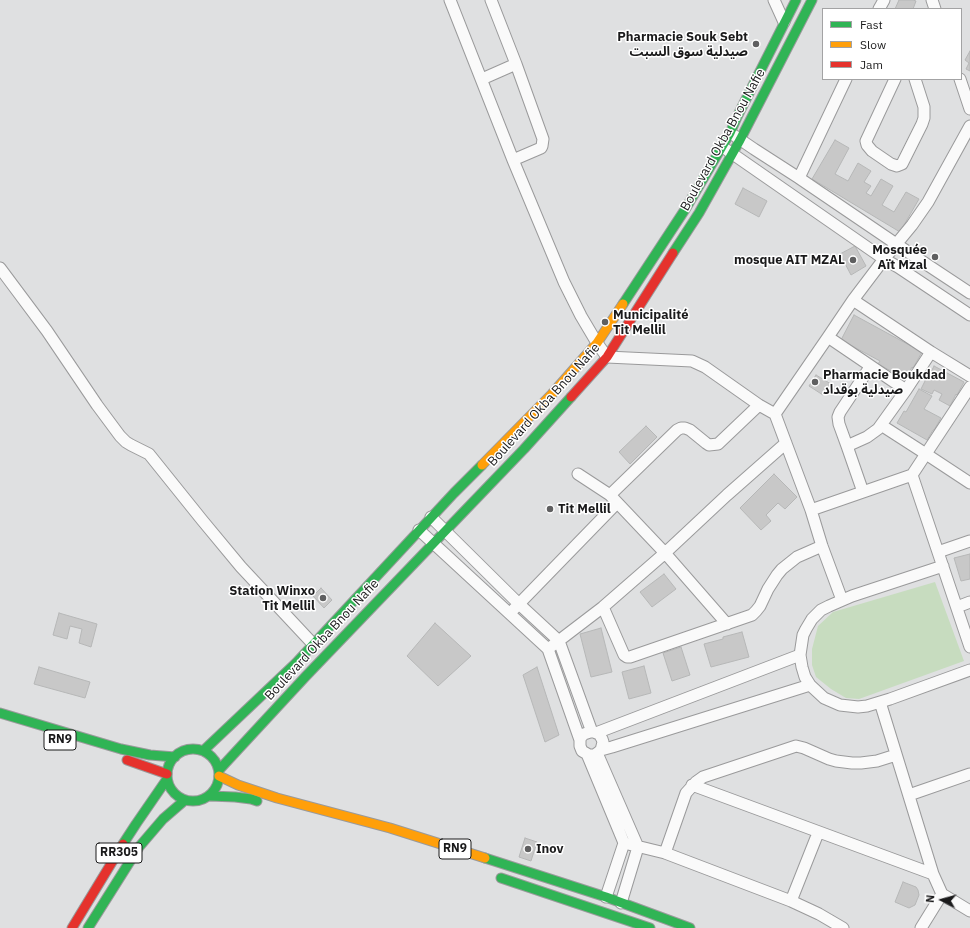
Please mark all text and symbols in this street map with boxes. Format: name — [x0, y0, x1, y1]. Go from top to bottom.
legend — [822, 8, 962, 80]
text: Fast — [860, 17, 883, 32]
place label: Pharmacie Souk Sebt صيدلية سوق السبت — [617, 29, 748, 60]
text: Slow — [860, 37, 886, 52]
marker: Pharmacie Souk Sebt صيدلية سوق السبت — [751, 39, 761, 49]
text: Jam — [860, 57, 883, 72]
street label: Boulevard Okba Bnou Nafie — [677, 66, 769, 214]
place label: Mosquée Aït Mzal — [872, 242, 927, 273]
place label: mosque AIT MZAL — [734, 252, 845, 268]
marker: Mosquée Aït Mzal — [930, 252, 940, 262]
marker: mosque AIT MZAL — [848, 255, 858, 265]
place label: Municipalité Tit Mellil — [613, 307, 688, 338]
marker: Municipalité Tit Mellil — [600, 317, 610, 327]
street label: Boulevard Okba Bnou Nafie — [485, 340, 603, 470]
place label: Pharmacie Boukdad صيدلية بوقداد — [823, 367, 946, 398]
marker: Pharmacie Boukdad صيدلية بوقداد — [810, 377, 820, 387]
place label: Tit Mellil — [558, 501, 611, 517]
marker: Tit Mellil — [545, 504, 555, 514]
street label: Boulevard Okba Bnou Nafie — [262, 576, 382, 704]
place label: Station Winxo Tit Mellil — [229, 583, 315, 614]
marker: Station Winxo Tit Mellil — [318, 593, 328, 603]
road number: RN9 — [44, 730, 76, 750]
road number: RN9 — [439, 839, 471, 859]
place label: Inov — [536, 841, 564, 857]
road number: RR305 — [96, 843, 142, 863]
marker: Inov — [523, 844, 533, 854]
north arrow — [922, 880, 962, 920]
text: N — [923, 894, 937, 903]

